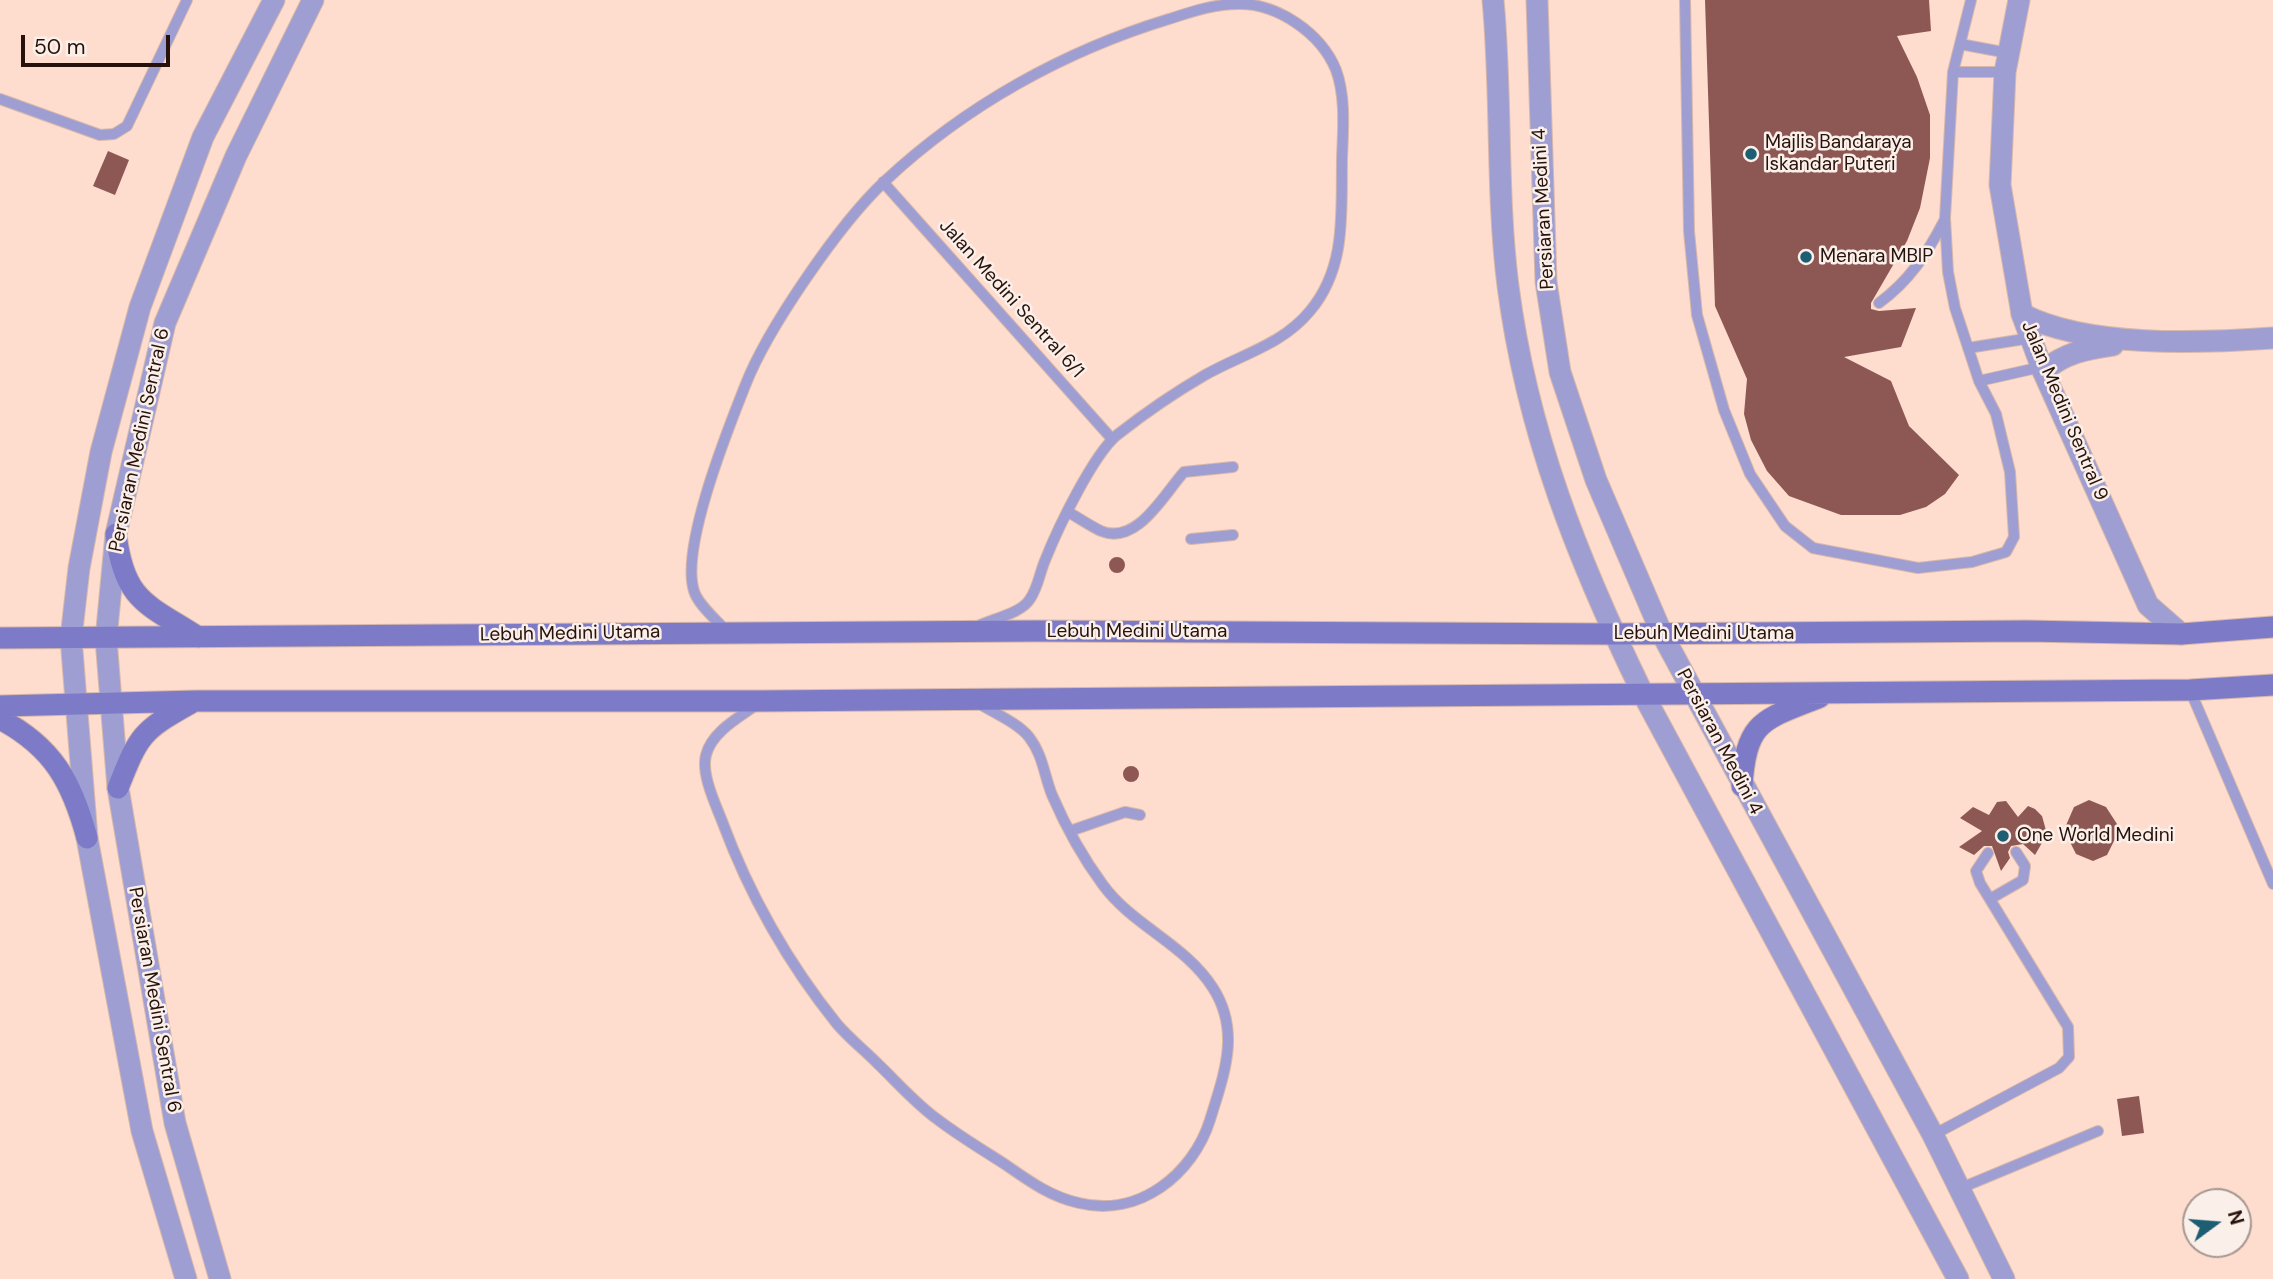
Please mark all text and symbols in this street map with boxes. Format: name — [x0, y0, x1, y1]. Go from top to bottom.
scale bar — [24, 21, 173, 65]
text: 50 m — [34, 33, 85, 61]
street label: Persiaran Medini 4 — [1528, 128, 1560, 290]
place label: Majlis Bandaraya Iskandar Puteri — [1765, 132, 1912, 176]
marker: Majlis Bandaraya Iskandar Puteri — [1743, 146, 1759, 162]
street label: Jalan Medini Sentral 6/1 — [934, 215, 1088, 383]
place label: Menara MBIP — [1820, 246, 1933, 268]
marker: Menara MBIP — [1798, 249, 1814, 265]
street label: Jalan Medini Sentral 9 — [2016, 318, 2112, 504]
street label: Persiaran Medini Sentral 6 — [105, 326, 175, 554]
street label: Lebuh Medini Utama — [480, 621, 660, 647]
street label: Lebuh Medini Utama — [1047, 621, 1227, 643]
street label: Lebuh Medini Utama — [1614, 623, 1794, 645]
street label: Persiaran Medini 4 — [1671, 665, 1767, 819]
place label: One World Medini — [2017, 825, 2174, 847]
marker: One World Medini — [1995, 828, 2011, 844]
street label: Persiaran Medini Sentral 6 — [123, 885, 185, 1115]
north arrow — [2182, 1188, 2252, 1258]
text: N — [2222, 1208, 2250, 1228]

